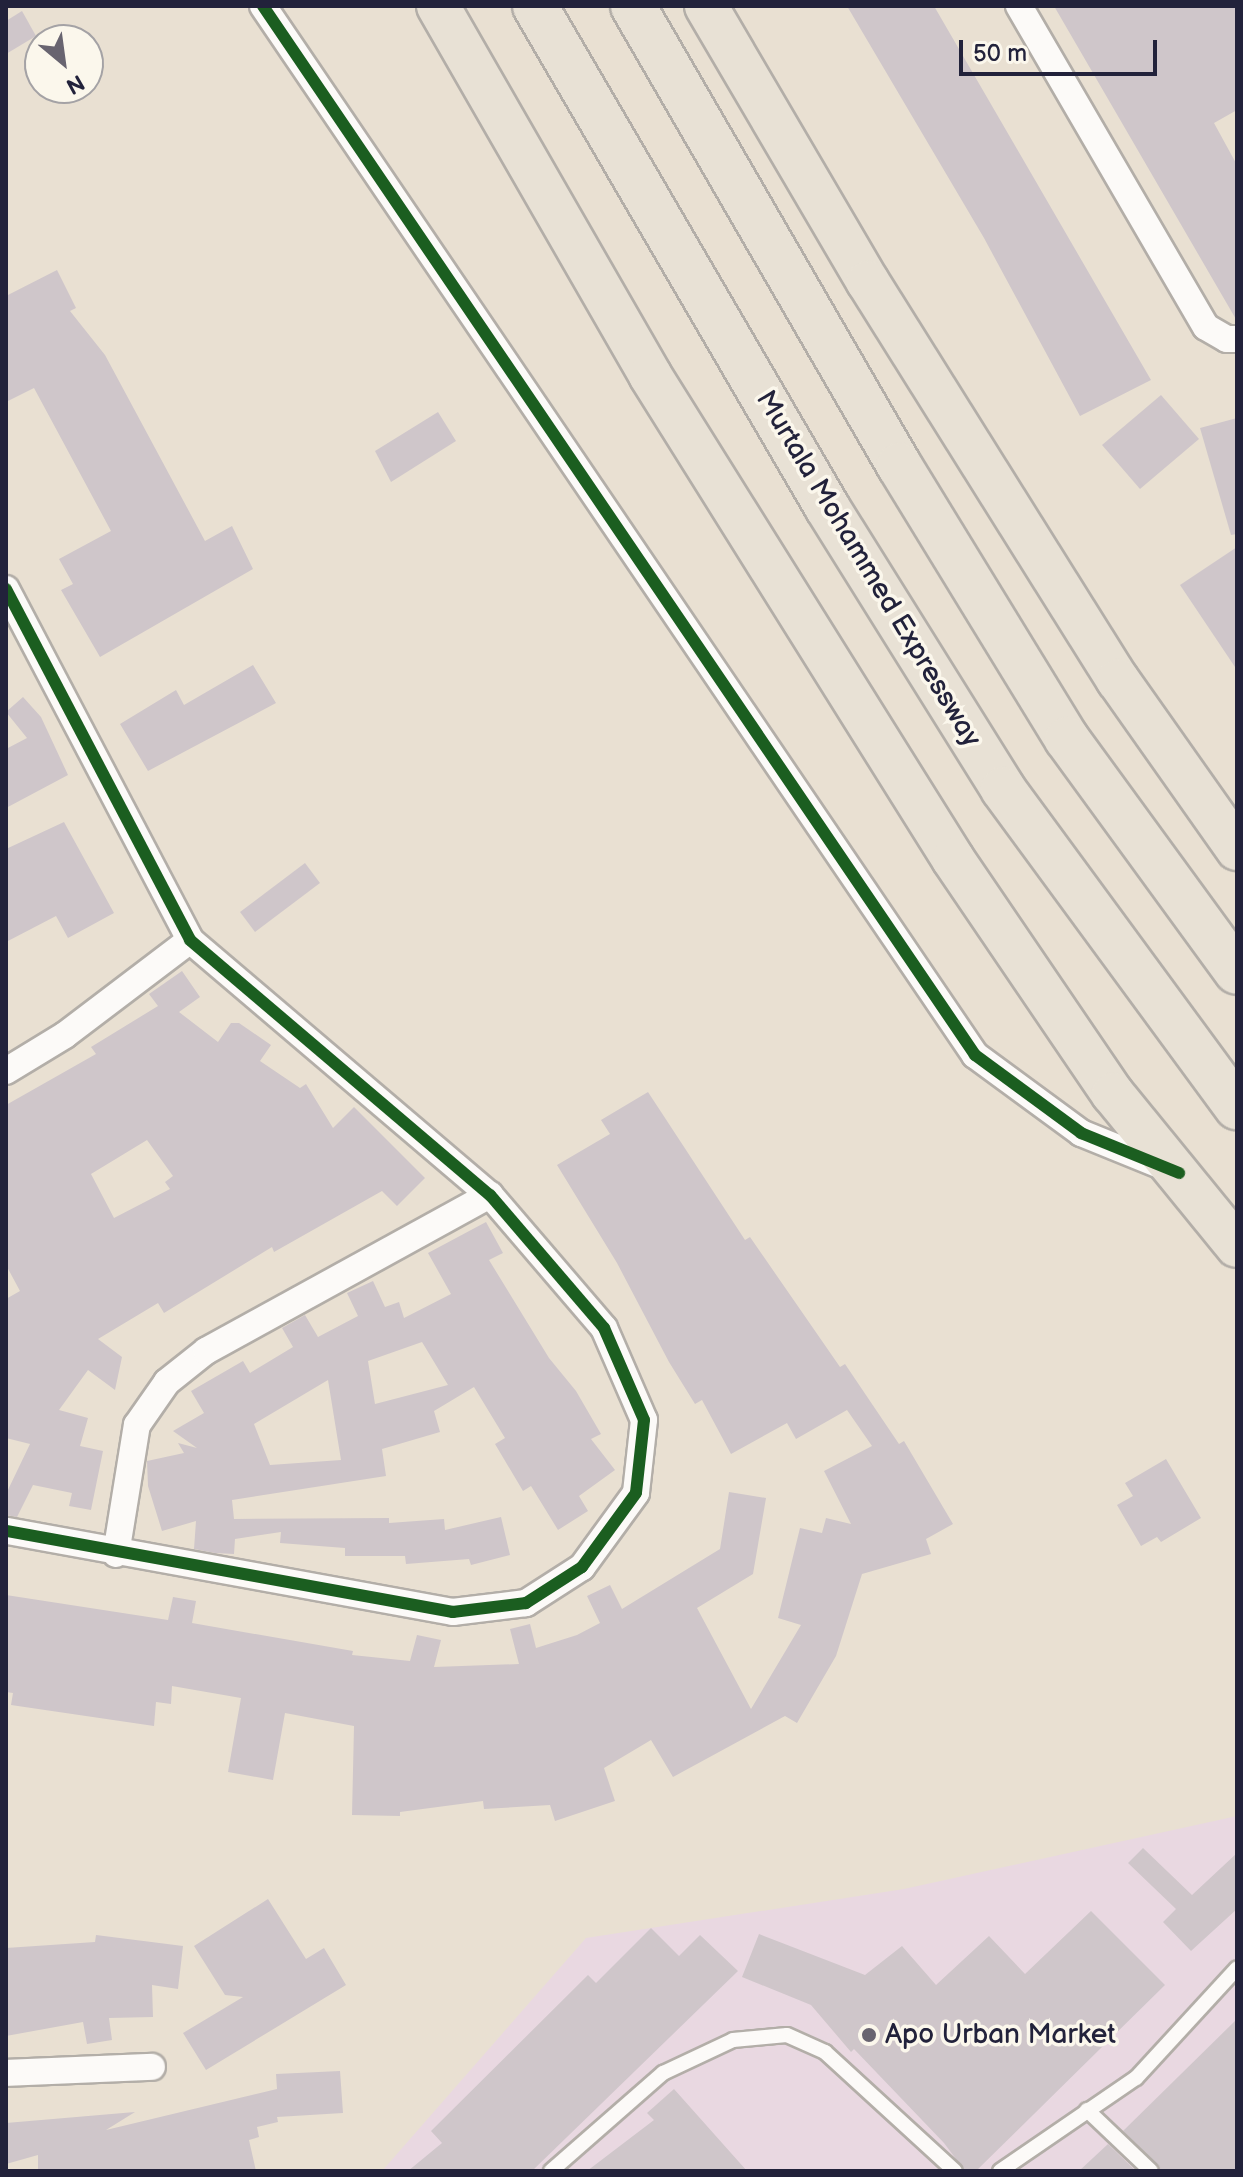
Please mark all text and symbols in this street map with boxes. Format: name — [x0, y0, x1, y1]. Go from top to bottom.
north arrow — [24, 24, 104, 104]
scale bar — [963, 24, 1161, 74]
text: 50 m — [973, 39, 1027, 68]
text: N — [61, 68, 89, 99]
street label: Murtala Mohammed Expressway — [748, 385, 988, 753]
place label: Apo Urban Market — [885, 2018, 1116, 2052]
marker: Apo Urban Market — [860, 2026, 878, 2044]

